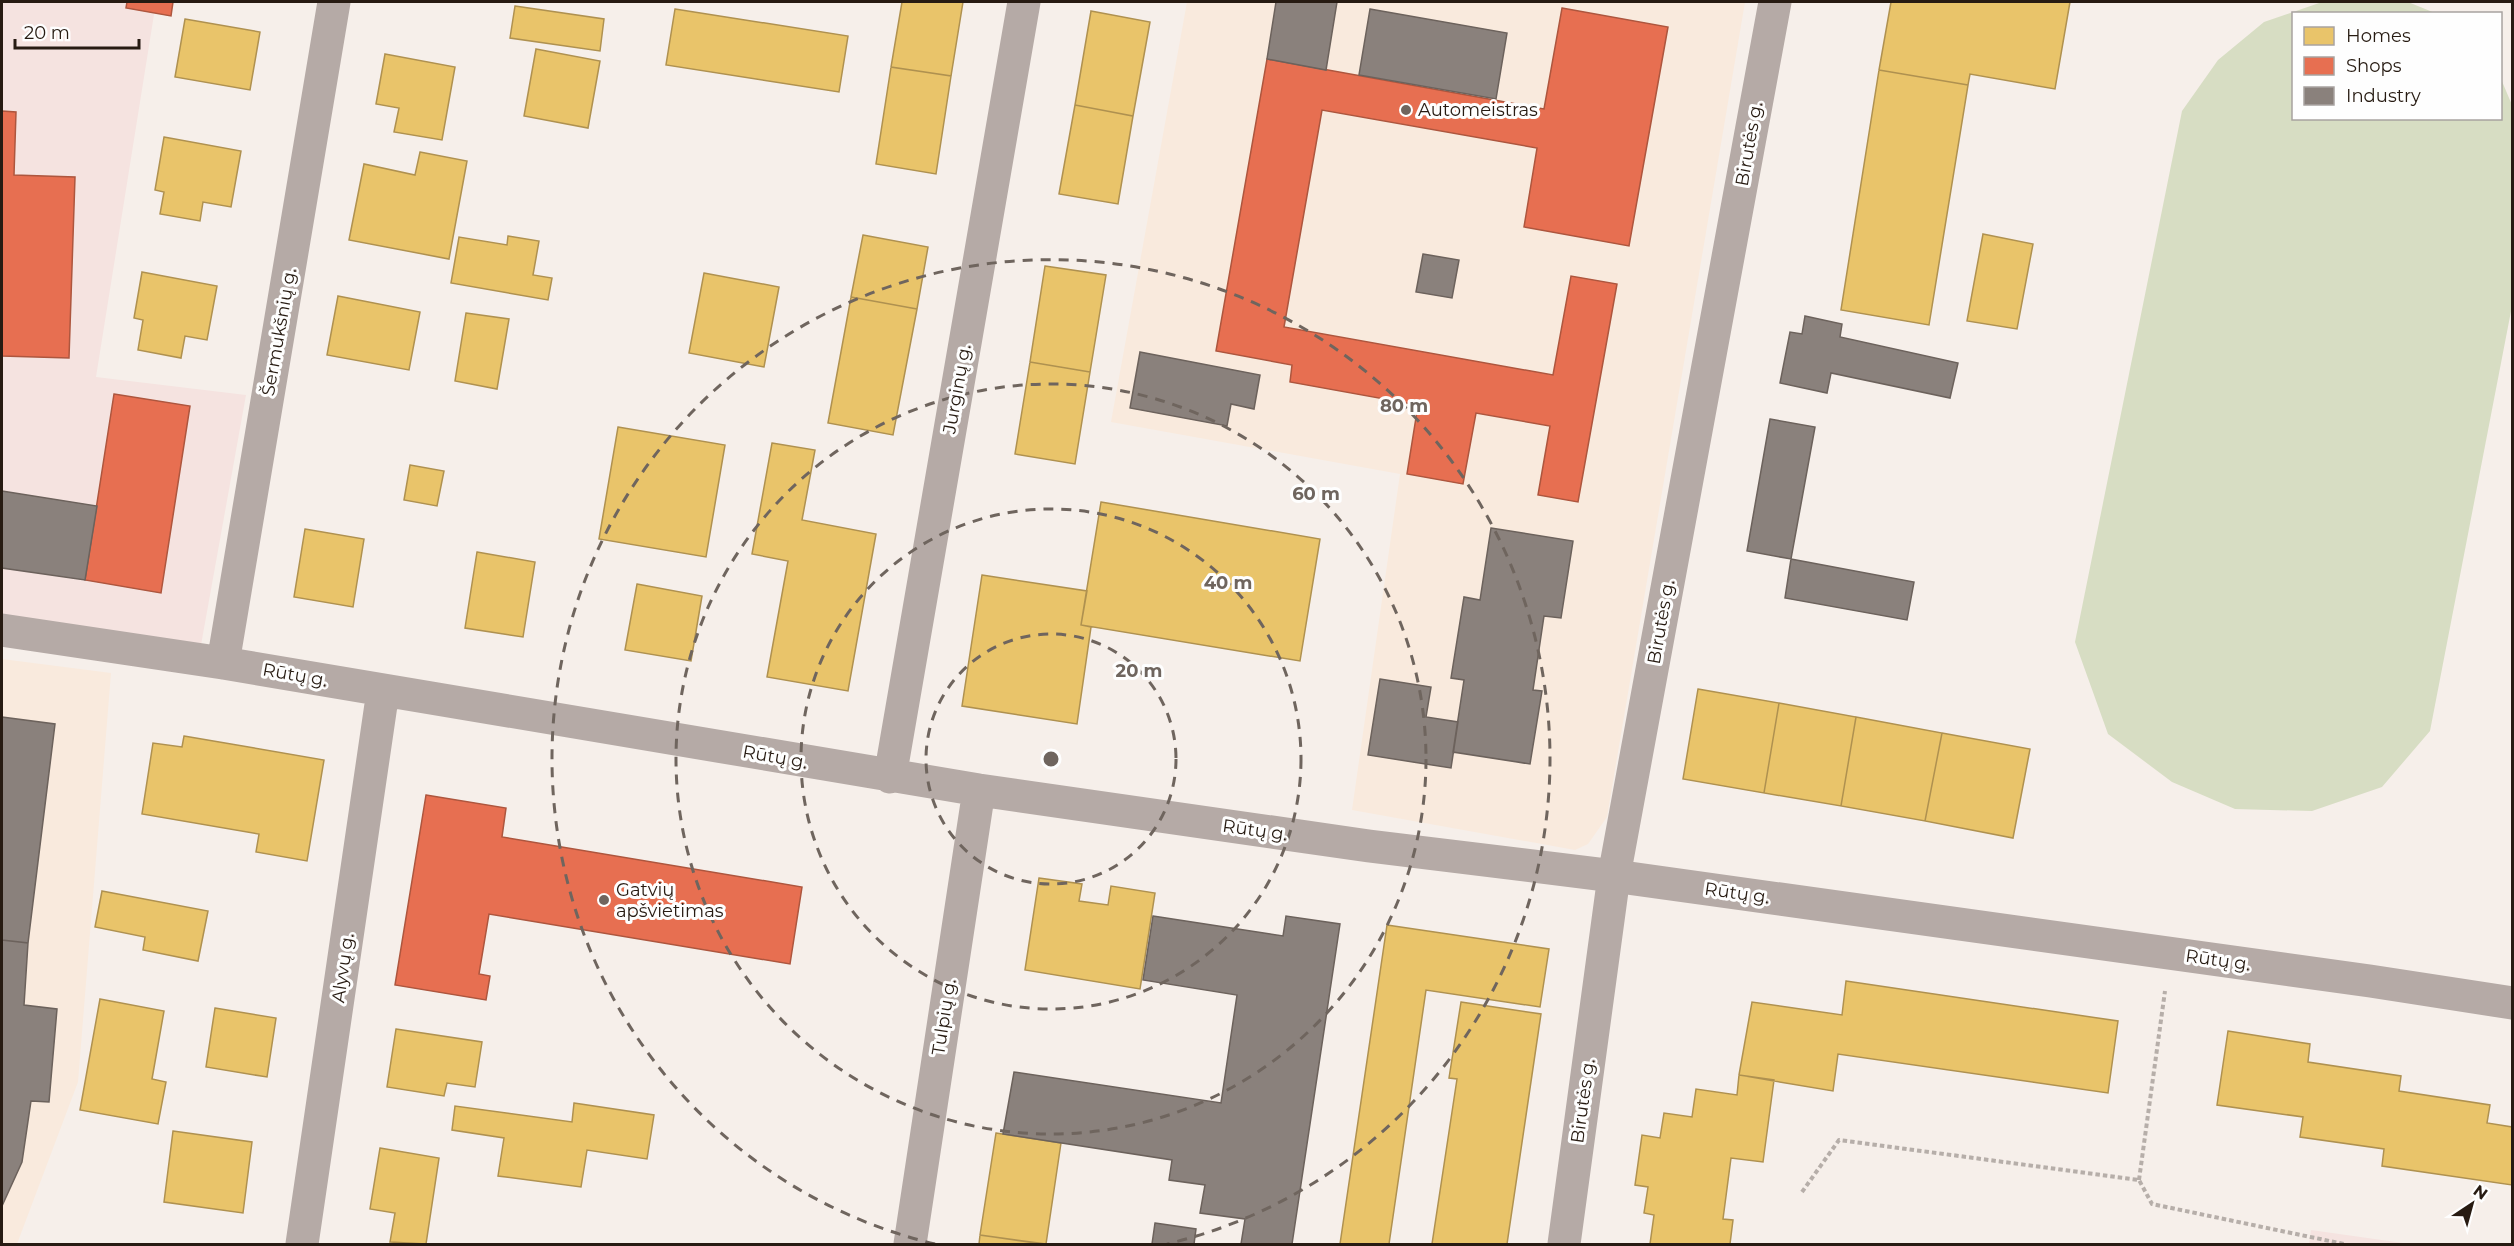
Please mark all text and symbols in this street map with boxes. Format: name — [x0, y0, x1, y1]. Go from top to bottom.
scale bar — [15, 12, 140, 50]
legend — [2292, 12, 2502, 120]
text: 20 m — [24, 22, 70, 44]
text: Homes — [2346, 25, 2411, 47]
text: Shops — [2346, 55, 2402, 77]
text: Industry — [2346, 85, 2421, 107]
place label: Automeistras — [1418, 99, 1538, 121]
street label: Birutės g. — [1731, 100, 1767, 188]
marker: Automeistras — [1399, 103, 1413, 117]
street label: Šermukšnių g. — [257, 266, 301, 398]
street label: Jurginų g. — [938, 343, 976, 436]
text: 80 m — [1380, 395, 1428, 417]
text: 60 m — [1292, 483, 1340, 505]
text: 40 m — [1204, 572, 1252, 594]
street label: Birutės g. — [1643, 578, 1679, 666]
street label: Rūtų g. — [261, 658, 329, 692]
text: 20 m — [1116, 660, 1162, 682]
street label: Rūtų g. — [741, 740, 809, 774]
centre of rings — [1041, 749, 1061, 769]
street label: Rūtų g. — [1221, 815, 1289, 845]
street label: Rūtų g. — [1703, 878, 1771, 908]
place label: Gatvių apšvietimas — [616, 879, 724, 922]
marker: Gatvių apšvietimas — [597, 893, 611, 907]
street label: Alyvų g. — [327, 932, 359, 1004]
street label: Rūtų g. — [2184, 945, 2252, 975]
street label: Tulpių g. — [927, 977, 961, 1057]
street label: Birutės g. — [1566, 1057, 1600, 1145]
north arrow — [2442, 1174, 2502, 1234]
text: N — [2470, 1181, 2491, 1204]

